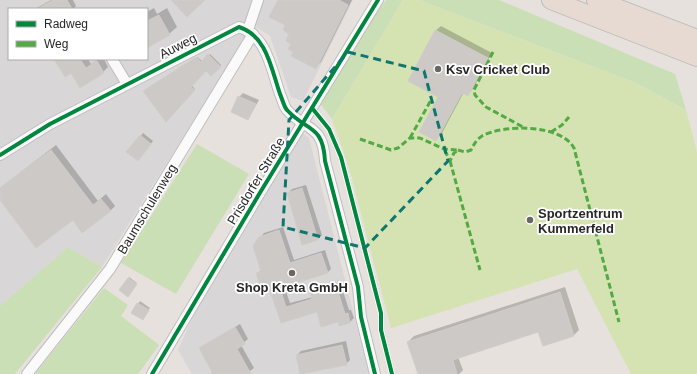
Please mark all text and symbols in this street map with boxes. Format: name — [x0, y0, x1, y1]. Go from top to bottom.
legend — [8, 8, 148, 60]
text: Radweg — [44, 17, 88, 31]
street label: Auweg — [157, 30, 199, 62]
text: Weg — [44, 37, 68, 51]
place label: Ksv Cricket Club — [446, 62, 550, 77]
marker: Ksv Cricket Club — [433, 64, 443, 74]
street label: Prisdorfer Straße — [224, 135, 288, 227]
street label: Baumschulenweg — [114, 161, 180, 257]
place label: Sportzentrum Kummerfeld — [538, 206, 623, 236]
marker: Sportzentrum Kummerfeld — [525, 215, 535, 225]
marker: Shop Kreta GmbH — [287, 268, 297, 278]
place label: Shop Kreta GmbH — [236, 280, 348, 295]

